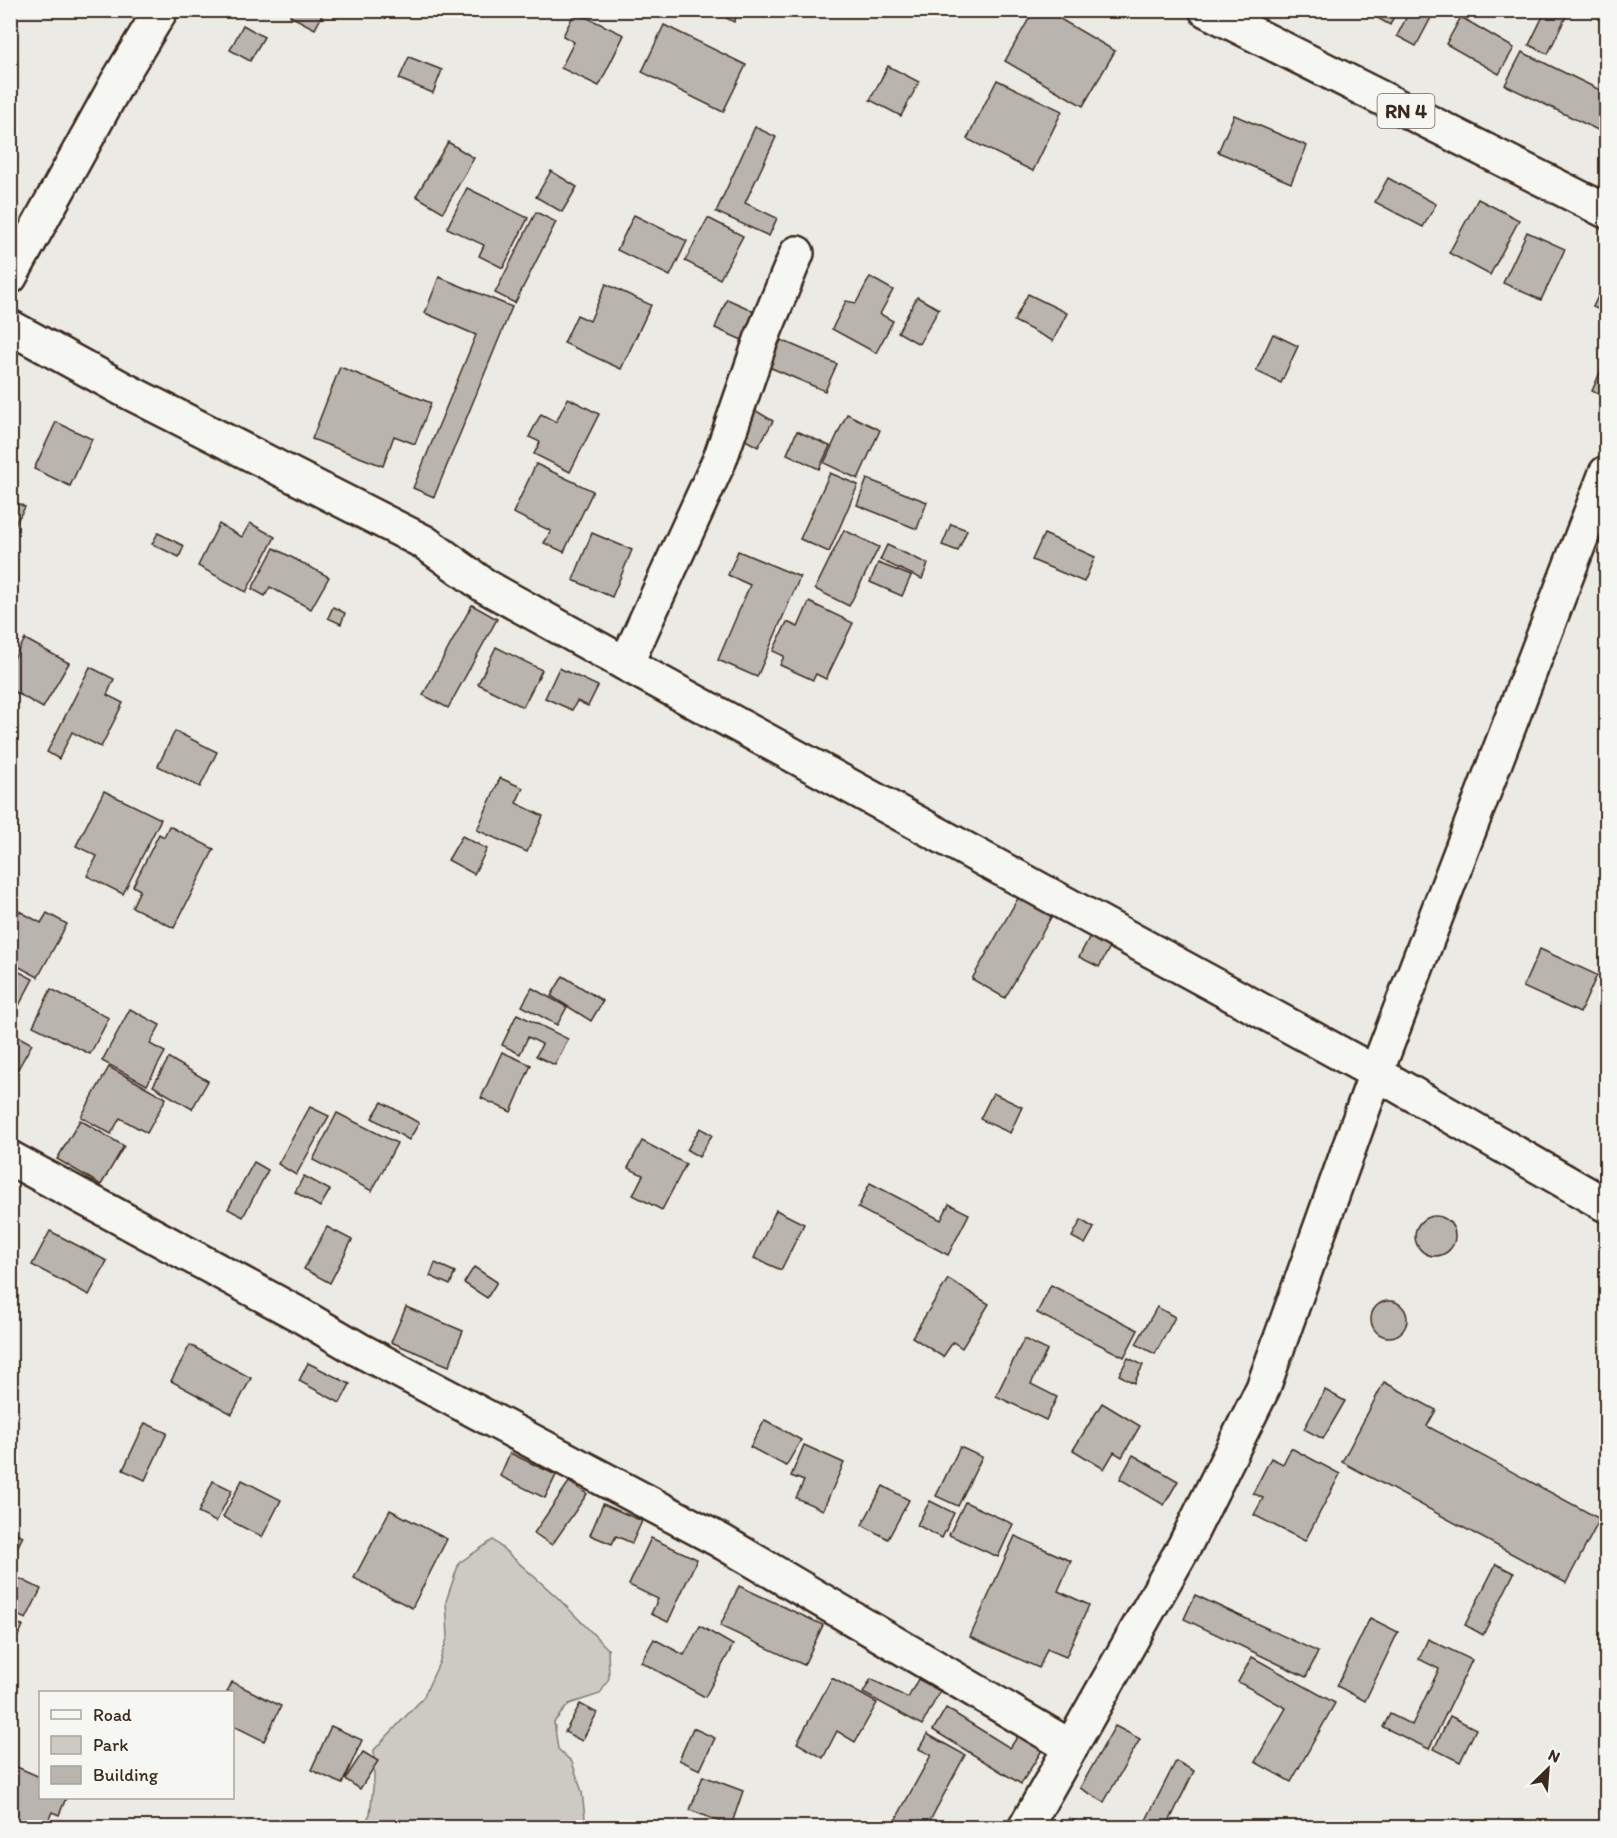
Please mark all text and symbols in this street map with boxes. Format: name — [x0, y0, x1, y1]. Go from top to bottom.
road number: RN 4 — [1378, 94, 1434, 128]
legend — [39, 1691, 234, 1799]
text: Road — [93, 1704, 132, 1726]
text: Park — [93, 1734, 128, 1756]
north arrow — [1518, 1739, 1578, 1799]
text: N — [1545, 1745, 1563, 1767]
text: Building — [93, 1764, 159, 1786]

